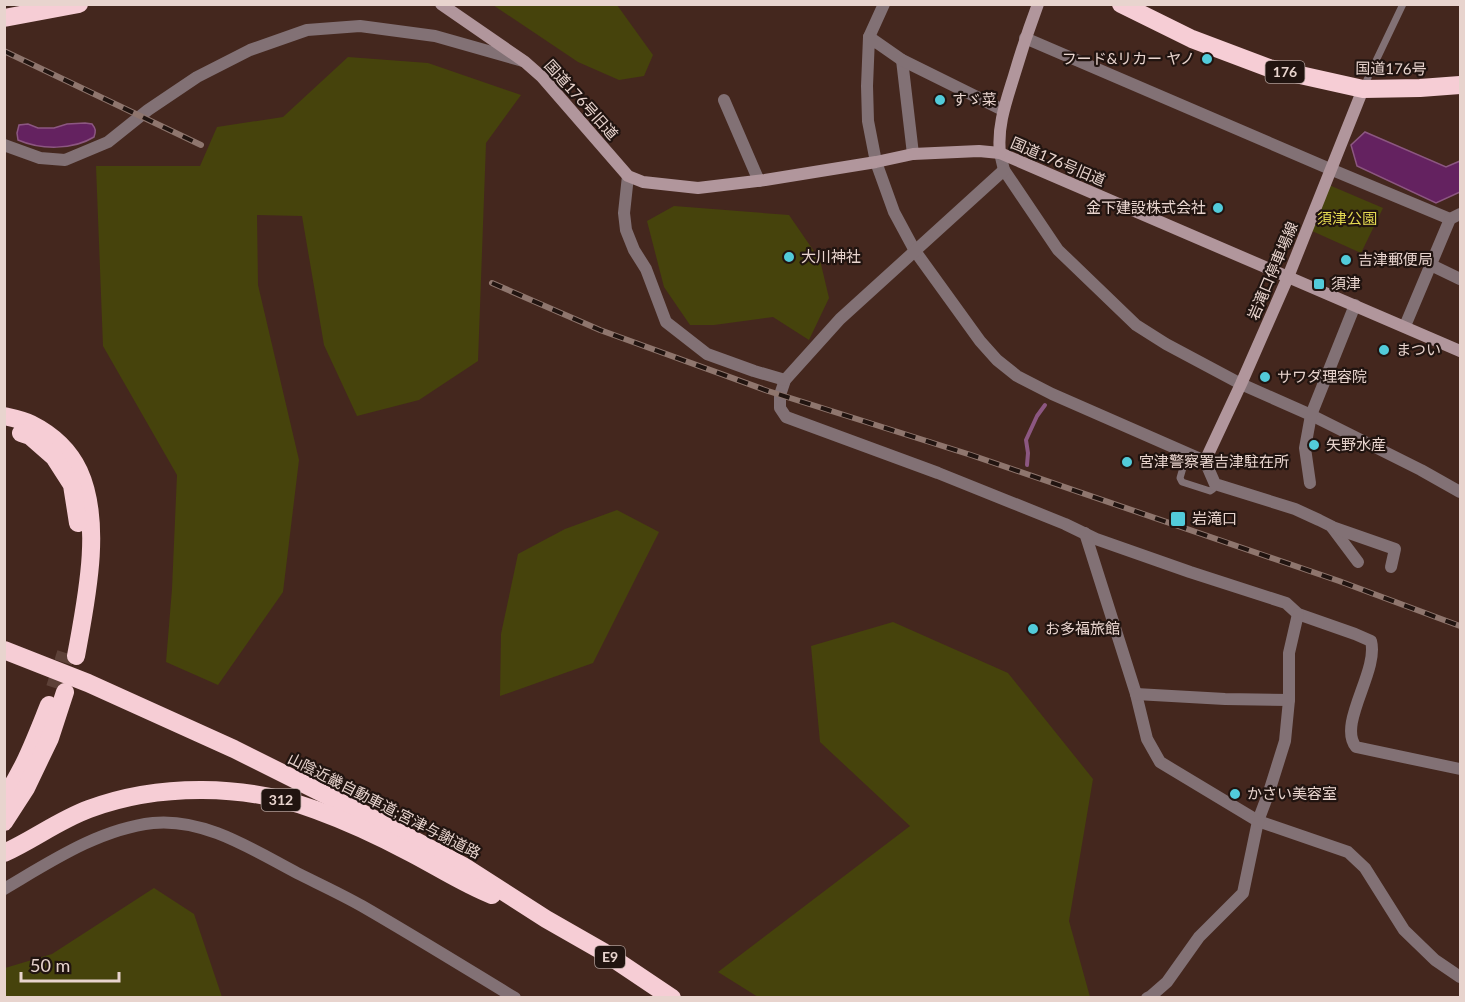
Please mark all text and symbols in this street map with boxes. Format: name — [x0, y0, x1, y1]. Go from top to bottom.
place label: フード&リカー ヤノ — [1062, 49, 1195, 67]
marker: フード&リカー ヤノ — [1200, 52, 1214, 66]
street label: 国道176号旧道 — [541, 56, 622, 143]
street label: 国道176号 — [1355, 58, 1427, 78]
road number: 176 — [1266, 61, 1304, 83]
place label: すゞ菜 — [952, 90, 997, 108]
marker: すゞ菜 — [933, 93, 947, 107]
street label: 国道176号旧道 — [1008, 133, 1108, 189]
place label: 金下建設株式会社 — [1086, 198, 1206, 216]
marker: 金下建設株式会社 — [1211, 201, 1225, 215]
park label: 須津公園 — [1317, 209, 1377, 227]
street label: 岩滝口停車場線 — [1243, 219, 1301, 322]
place label: 大川神社 — [801, 247, 861, 265]
marker: 大川神社 — [782, 250, 796, 264]
place label: 吉津郵便局 — [1358, 250, 1433, 268]
marker: 吉津郵便局 — [1339, 253, 1353, 267]
place label: 須津 — [1331, 274, 1361, 292]
marker: 須津 — [1312, 277, 1326, 291]
place label: まつい — [1396, 340, 1441, 358]
marker: まつい — [1377, 343, 1391, 357]
place label: サワダ理容院 — [1277, 367, 1367, 385]
marker: サワダ理容院 — [1258, 370, 1272, 384]
place label: 矢野水産 — [1326, 435, 1386, 453]
marker: 矢野水産 — [1307, 438, 1321, 452]
place label: 宮津警察署吉津駐在所 — [1139, 452, 1289, 470]
marker: 宮津警察署吉津駐在所 — [1120, 455, 1134, 469]
place label: 岩滝口 — [1192, 509, 1237, 527]
marker: 岩滝口 — [1169, 510, 1187, 528]
place label: お多福旅館 — [1045, 619, 1120, 637]
marker: お多福旅館 — [1026, 622, 1040, 636]
street label: 山陰近畿自動車道;宮津与謝道路 — [285, 749, 484, 862]
place label: かさい美容室 — [1247, 784, 1337, 802]
marker: かさい美容室 — [1228, 787, 1242, 801]
road number: 312 — [262, 789, 300, 811]
scale bar — [21, 945, 118, 983]
road number: E9 — [595, 946, 625, 968]
text: 50 m — [30, 954, 70, 976]

